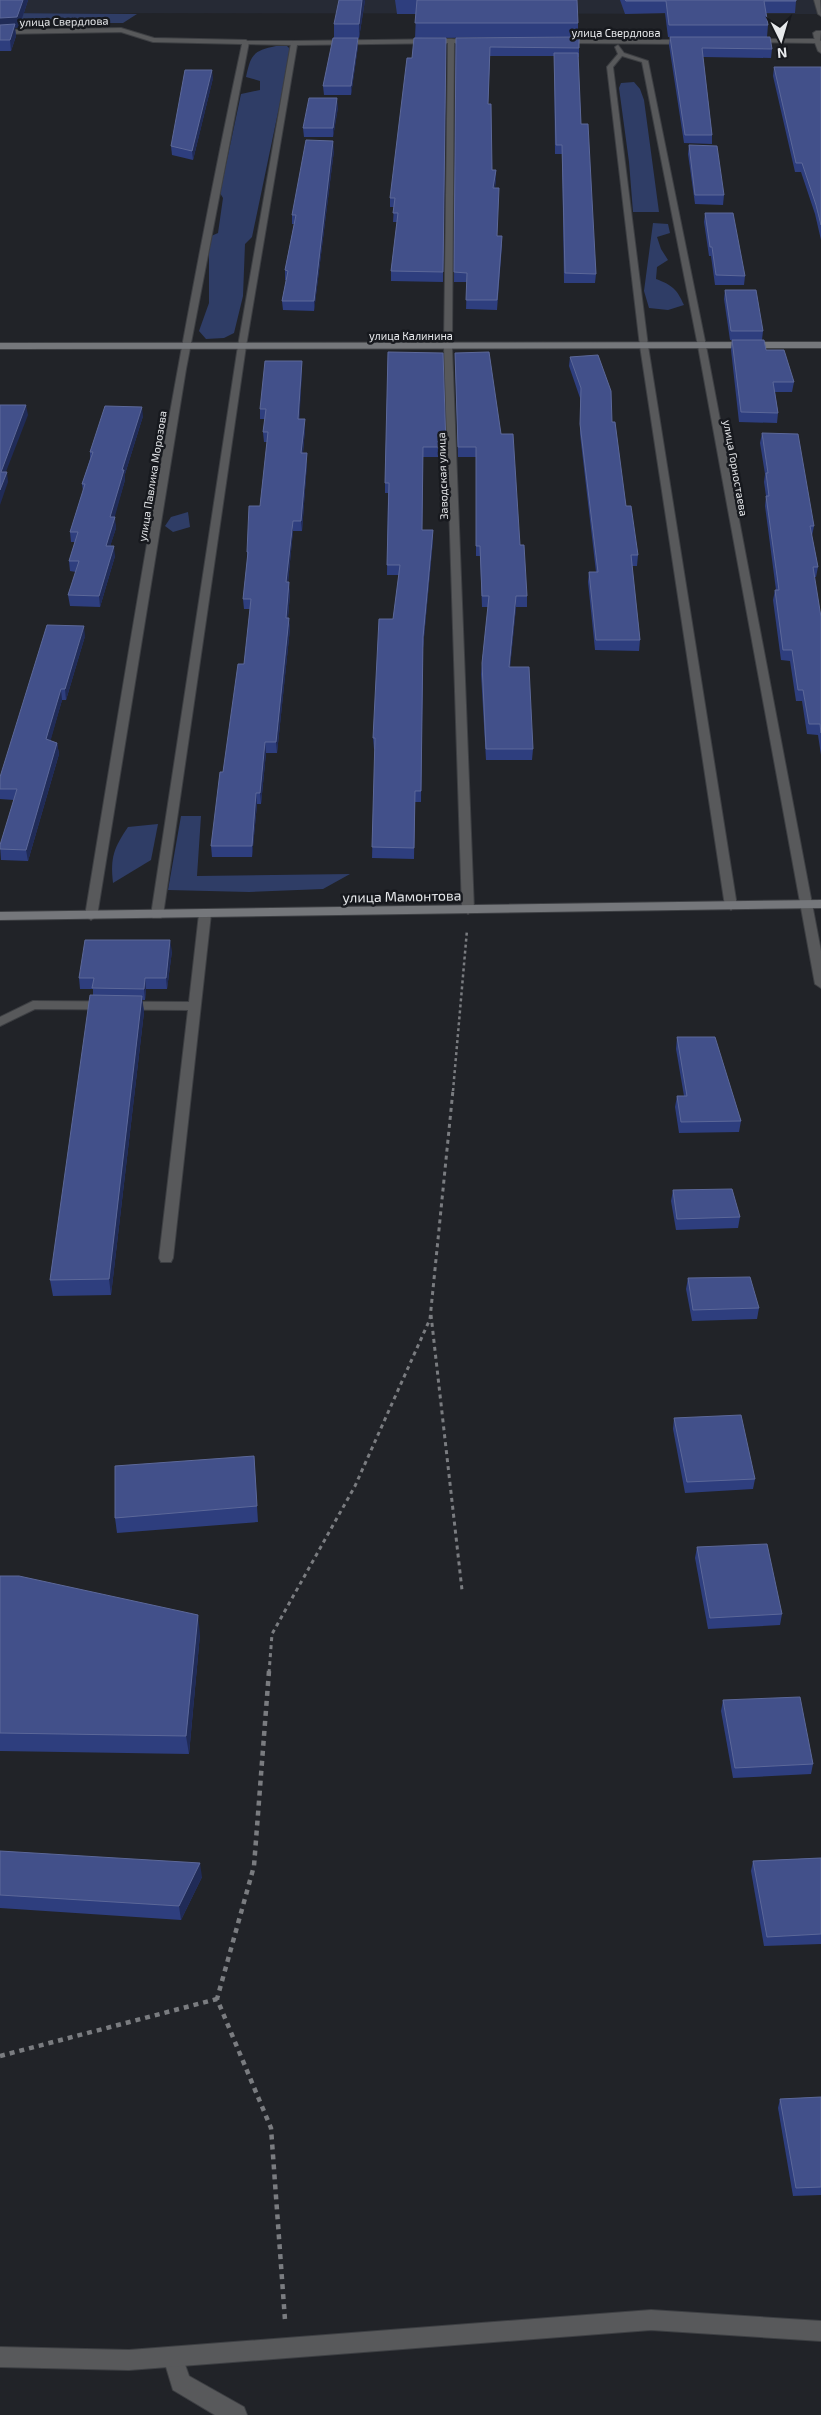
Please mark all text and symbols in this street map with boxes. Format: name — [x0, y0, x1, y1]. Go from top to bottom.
street label: улица Свердлова — [19, 14, 109, 29]
north arrow — [756, 15, 806, 65]
street label: улица Свердлова — [572, 26, 660, 40]
text: N — [776, 45, 788, 62]
street label: улица Калинина — [369, 329, 453, 343]
street label: улица Павлика Морозова — [135, 410, 170, 542]
street label: улица Горностаева — [720, 419, 751, 517]
street label: Заводская улица — [434, 432, 451, 520]
street label: улица Мамонтова — [342, 886, 462, 906]

